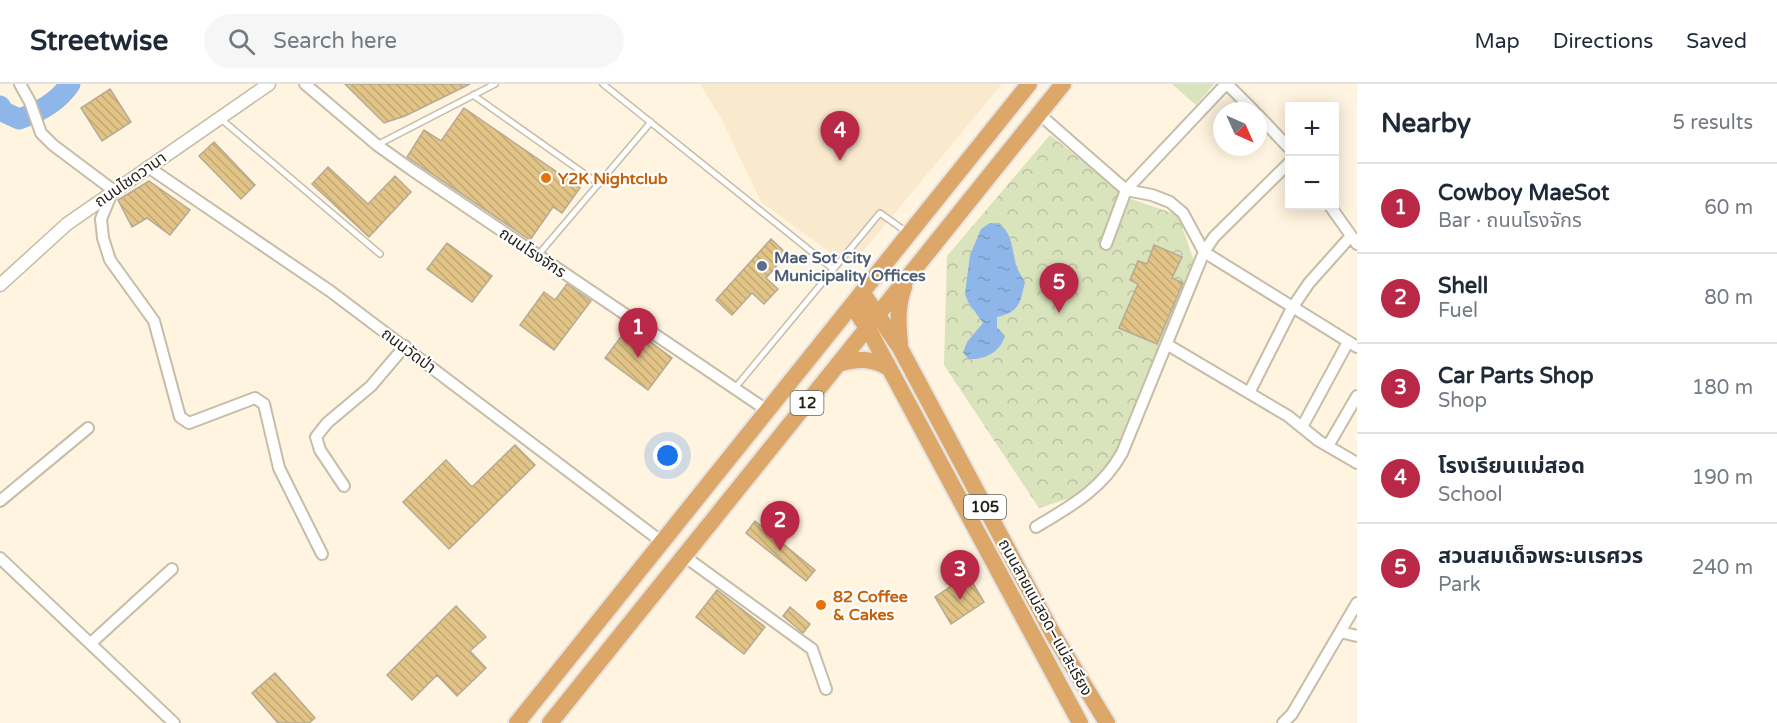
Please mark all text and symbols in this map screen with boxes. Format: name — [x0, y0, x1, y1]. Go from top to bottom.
search box — [204, 14, 624, 68]
text: Streetwise — [30, 24, 168, 58]
icon: search — [225, 25, 258, 58]
text: Search here — [273, 28, 397, 54]
text: Map — [1474, 29, 1520, 54]
text: Directions — [1553, 29, 1653, 54]
text: Saved — [1686, 29, 1747, 54]
north arrow — [1213, 102, 1267, 156]
map controls — [1285, 102, 1339, 210]
button: + — [1285, 102, 1339, 156]
text: Nearby — [1381, 108, 1471, 139]
text: 5 results — [1673, 111, 1753, 135]
pin: 4 — [820, 112, 860, 161]
street label: ถนนไชดวานา — [91, 148, 170, 212]
button: − — [1285, 156, 1339, 210]
place label: Y2K Nightclub — [558, 169, 668, 189]
marker: Y2K Nightclub — [539, 171, 553, 185]
text: Cowboy MaeSot — [1438, 180, 1609, 206]
text: 1 — [1394, 196, 1407, 220]
text: 60 m — [1704, 196, 1753, 220]
text: Bar · ถนนโรงจักร — [1438, 209, 1582, 233]
street label: ถนนโรงจักร — [495, 223, 570, 283]
place label: Mae Sot City Municipality Offices — [774, 248, 926, 286]
marker: Mae Sot City Municipality Offices — [755, 259, 769, 273]
pin: 5 — [1040, 264, 1078, 313]
text: Shell — [1438, 273, 1488, 299]
text: 2 — [1394, 286, 1407, 310]
text: 80 m — [1704, 286, 1753, 310]
text: Fuel — [1438, 299, 1478, 323]
pin: 1 — [618, 308, 658, 358]
street label: ถนนวัดป่า — [377, 324, 440, 378]
text: Car Parts Shop — [1438, 363, 1594, 389]
text: 3 — [1394, 376, 1407, 400]
text: 180 m — [1692, 376, 1753, 400]
text: Shop — [1438, 389, 1487, 413]
road number: 12 — [790, 391, 824, 415]
your location — [653, 441, 682, 470]
text: โรงเรียนแม่สอด — [1438, 453, 1585, 479]
text: 4 — [1394, 466, 1407, 490]
text: 190 m — [1692, 466, 1753, 490]
text: School — [1438, 483, 1502, 507]
road number: 105 — [964, 495, 1006, 519]
pin: 2 — [760, 502, 800, 551]
street label: ถนนสายแม่สอด–แม่สะเรียง — [994, 535, 1097, 699]
text: สวนสมเด็จพระนเรศวร — [1438, 543, 1643, 569]
pin: 3 — [940, 550, 980, 600]
text: 5 — [1394, 556, 1407, 580]
text: 240 m — [1692, 556, 1753, 580]
text: Park — [1438, 573, 1481, 597]
place label: 82 Coffee & Cakes — [833, 587, 908, 625]
marker: 82 Coffee & Cakes — [814, 598, 828, 612]

